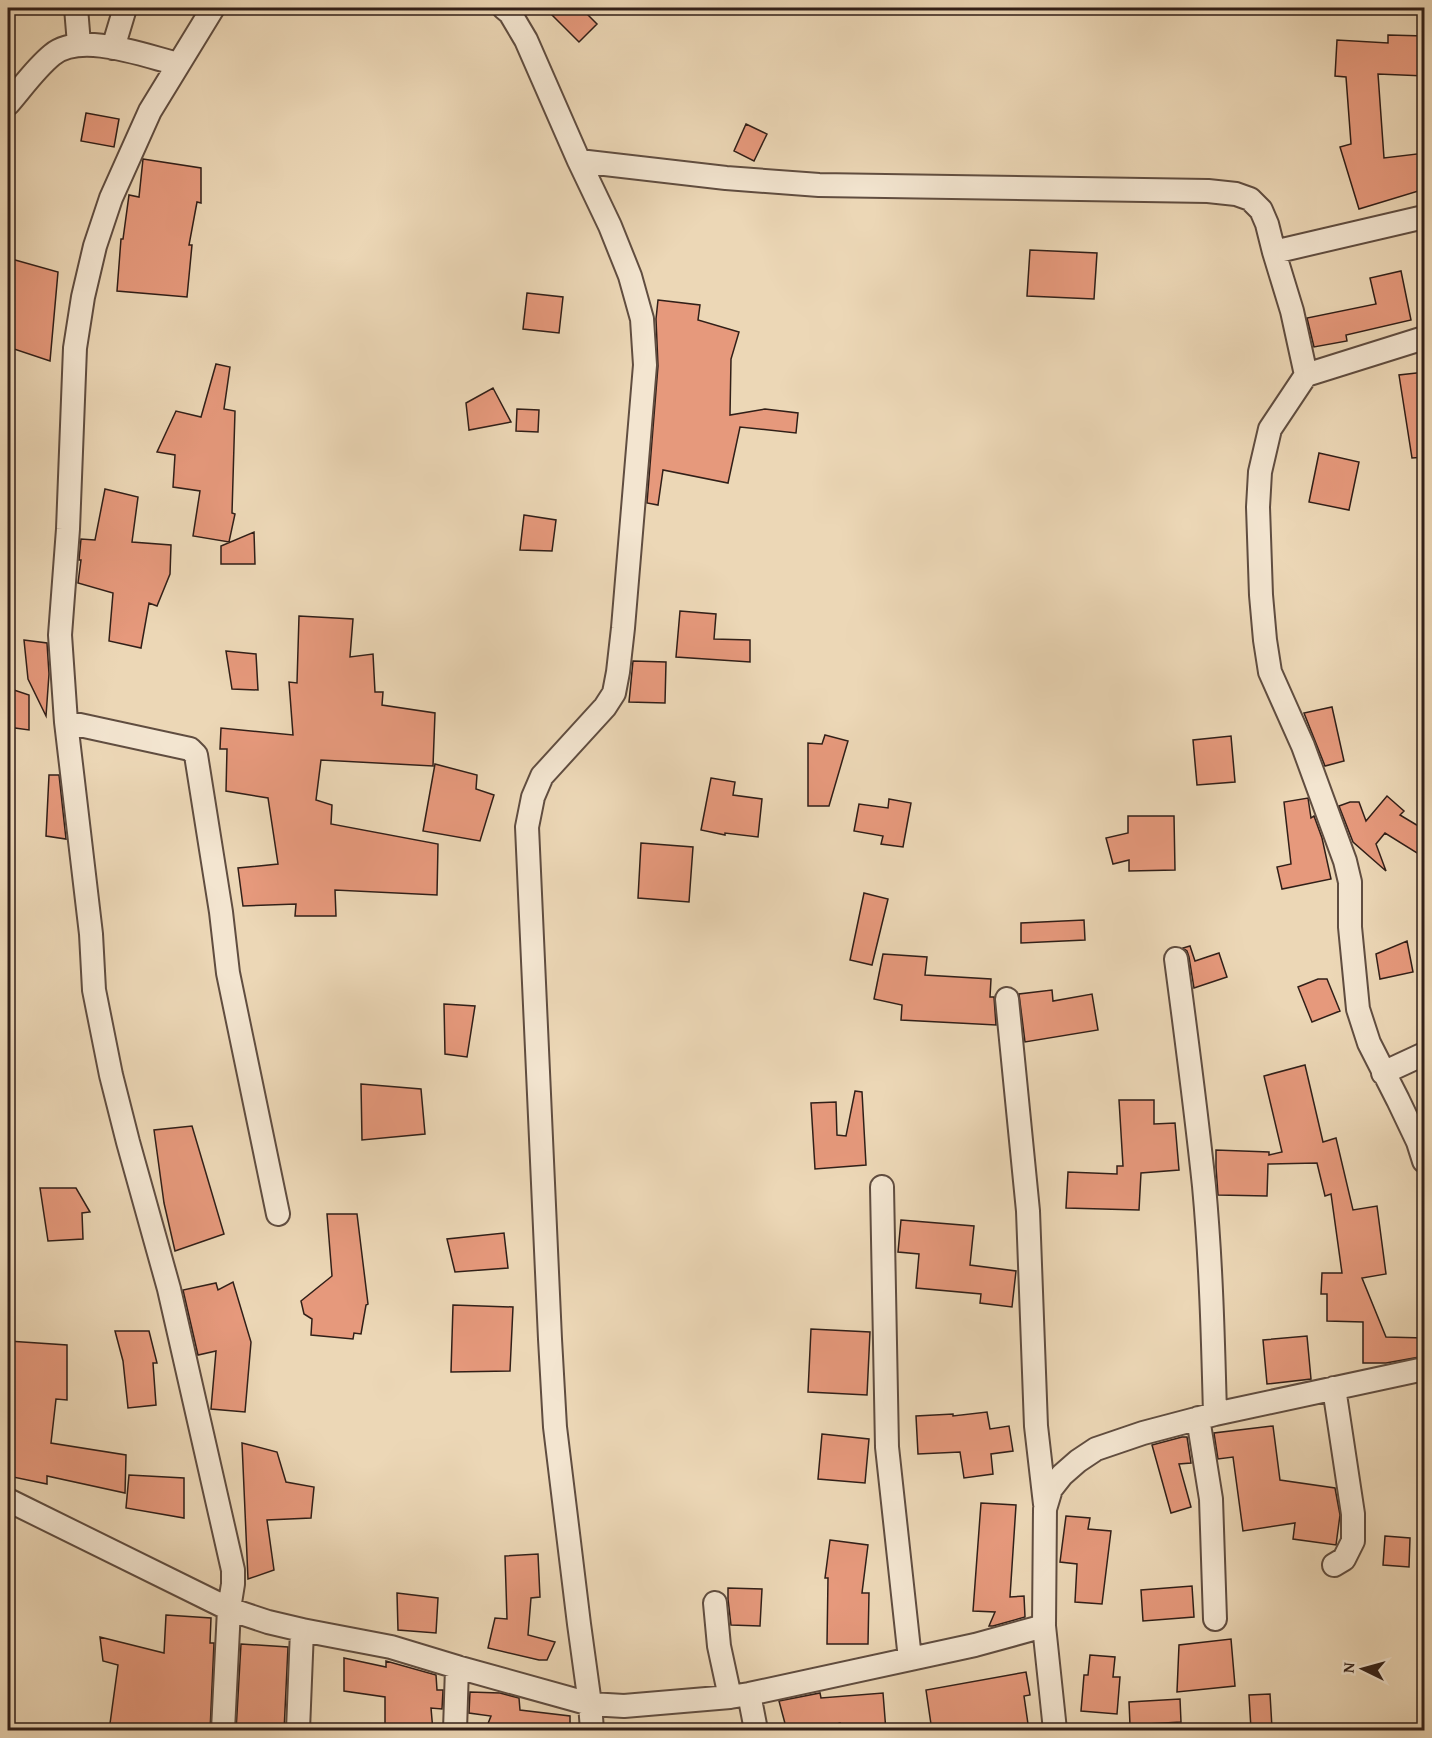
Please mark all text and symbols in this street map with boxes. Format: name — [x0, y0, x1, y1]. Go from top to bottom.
north arrow — [1333, 1639, 1393, 1699]
text: N — [1336, 1661, 1361, 1674]

